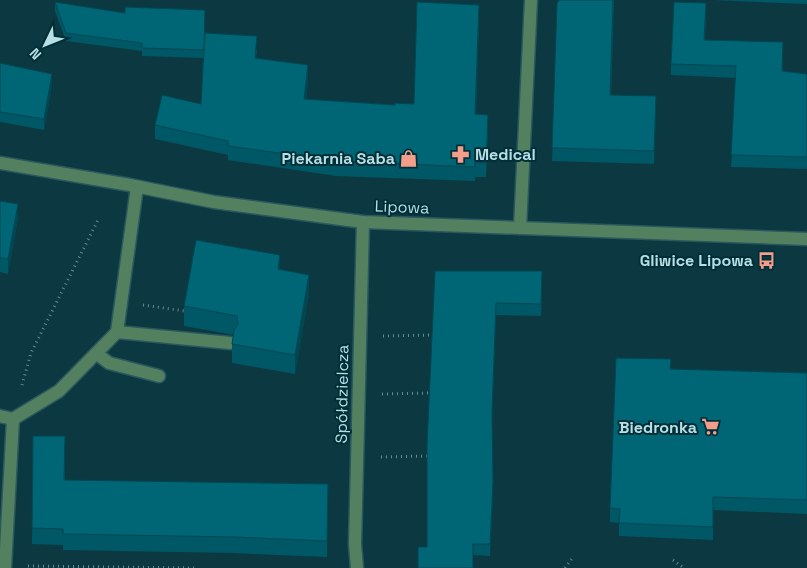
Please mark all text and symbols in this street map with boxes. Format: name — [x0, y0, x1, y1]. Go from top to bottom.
north arrow — [20, 20, 70, 70]
text: N — [26, 44, 45, 63]
pharmacy icon: Medical — [451, 144, 471, 164]
place label: Medical — [475, 144, 536, 165]
place label: Piekarnia Saba — [282, 148, 395, 169]
shop icon: Piekarnia Saba — [399, 148, 419, 168]
street label: Lipowa — [374, 196, 430, 218]
place label: Gliwice Lipowa — [640, 250, 753, 271]
bus stop icon: Gliwice Lipowa — [757, 250, 777, 270]
street label: Spółdzielcza — [331, 345, 353, 443]
place label: Biedronka — [619, 417, 697, 438]
supermarket icon: Biedronka — [701, 417, 721, 437]

